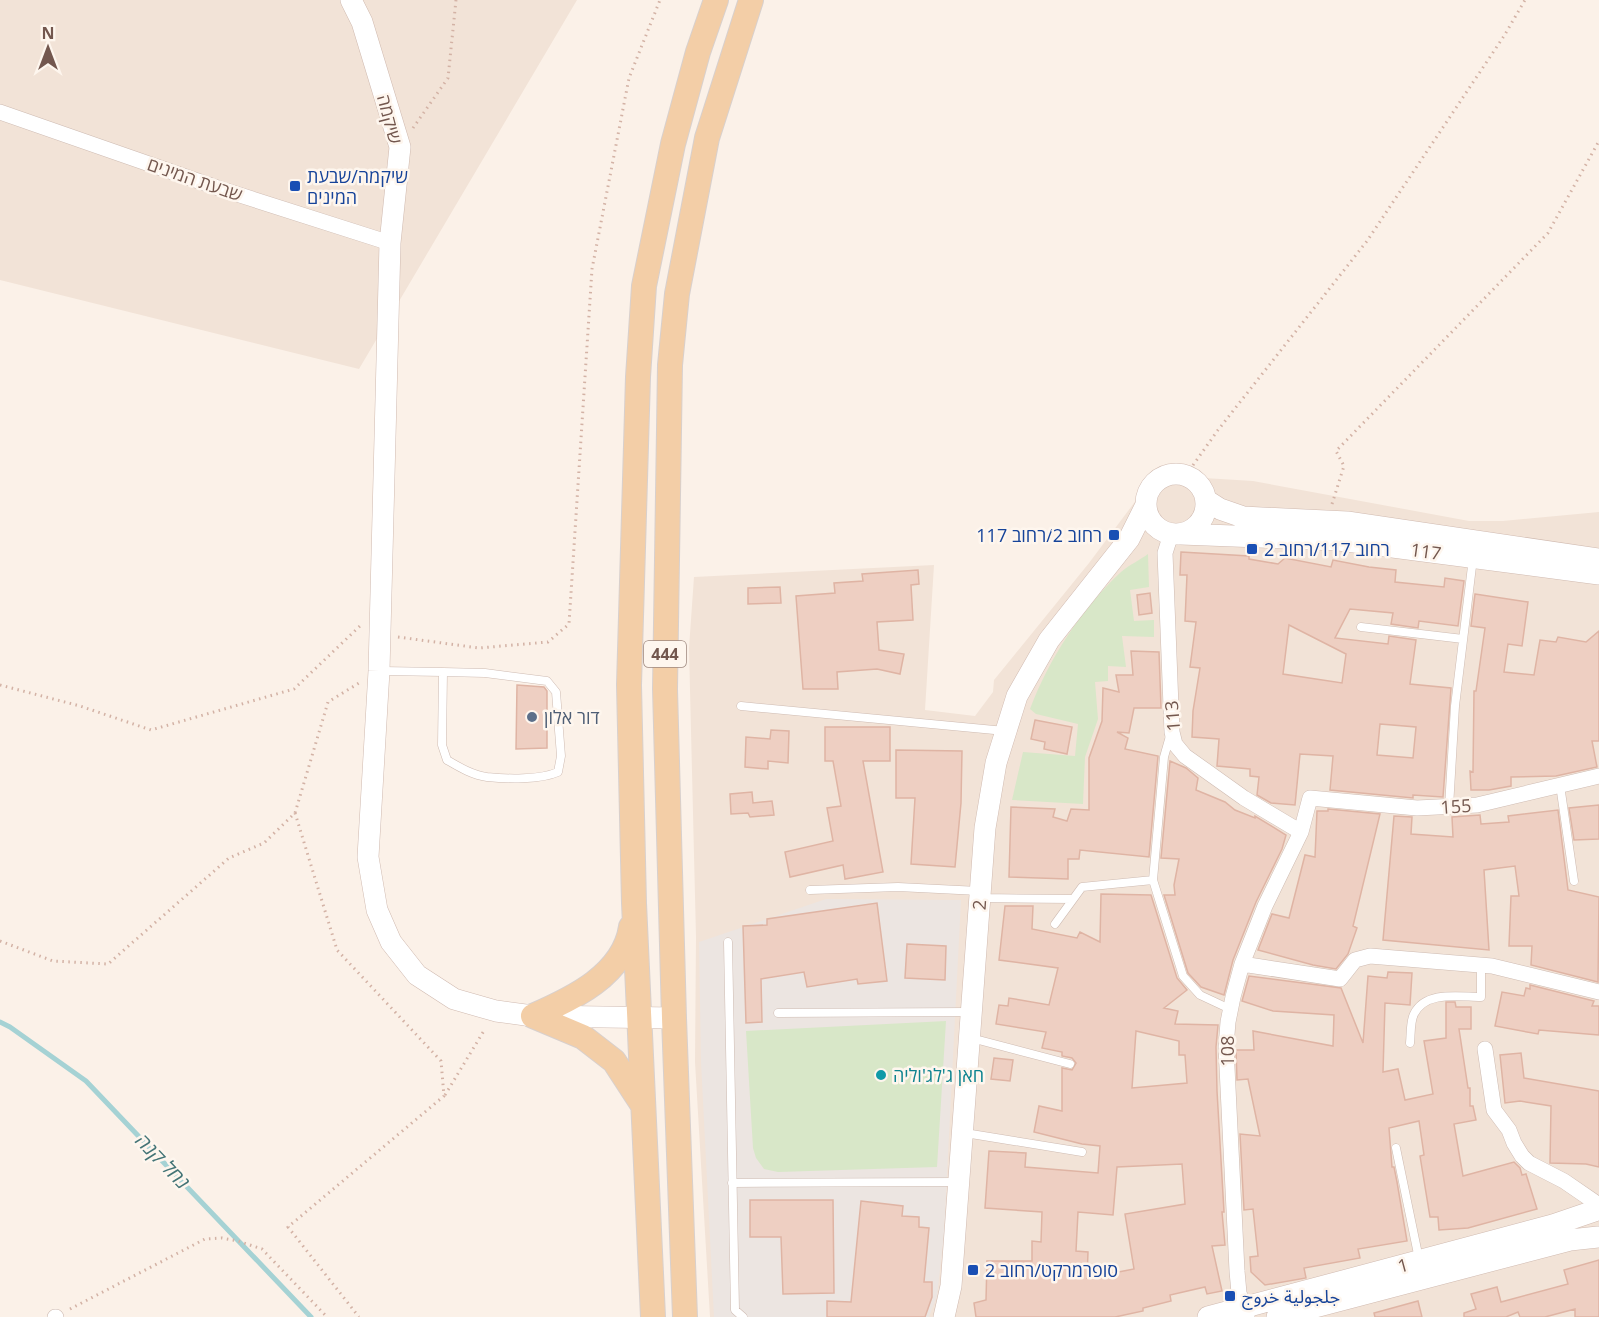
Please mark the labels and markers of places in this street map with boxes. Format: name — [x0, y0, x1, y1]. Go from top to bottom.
place label: שיקמה/שבעת המינים — [307, 164, 408, 209]
marker: שיקמה/שבעת המינים — [288, 179, 302, 193]
place label: רחוב 2/רחוב 117 — [976, 523, 1102, 547]
marker: רחוב 2/רחוב 117 — [1107, 528, 1121, 542]
place label: רחוב 117/רחוב 2 — [1264, 537, 1390, 561]
marker: רחוב 117/רחוב 2 — [1245, 542, 1259, 556]
place label: דור אלון — [544, 705, 600, 729]
marker: דור אלון — [525, 710, 539, 724]
place label: חאן ג'לג'וליה — [893, 1063, 984, 1087]
marker: חאן ג'לג'וליה — [874, 1068, 888, 1082]
place label: סופרמרקט/רחוב 2 — [985, 1258, 1118, 1282]
marker: סופרמרקט/רחוב 2 — [966, 1263, 980, 1277]
place label: جلجولية خروج — [1242, 1284, 1340, 1310]
marker: جلجولية خروج — [1223, 1289, 1237, 1303]

